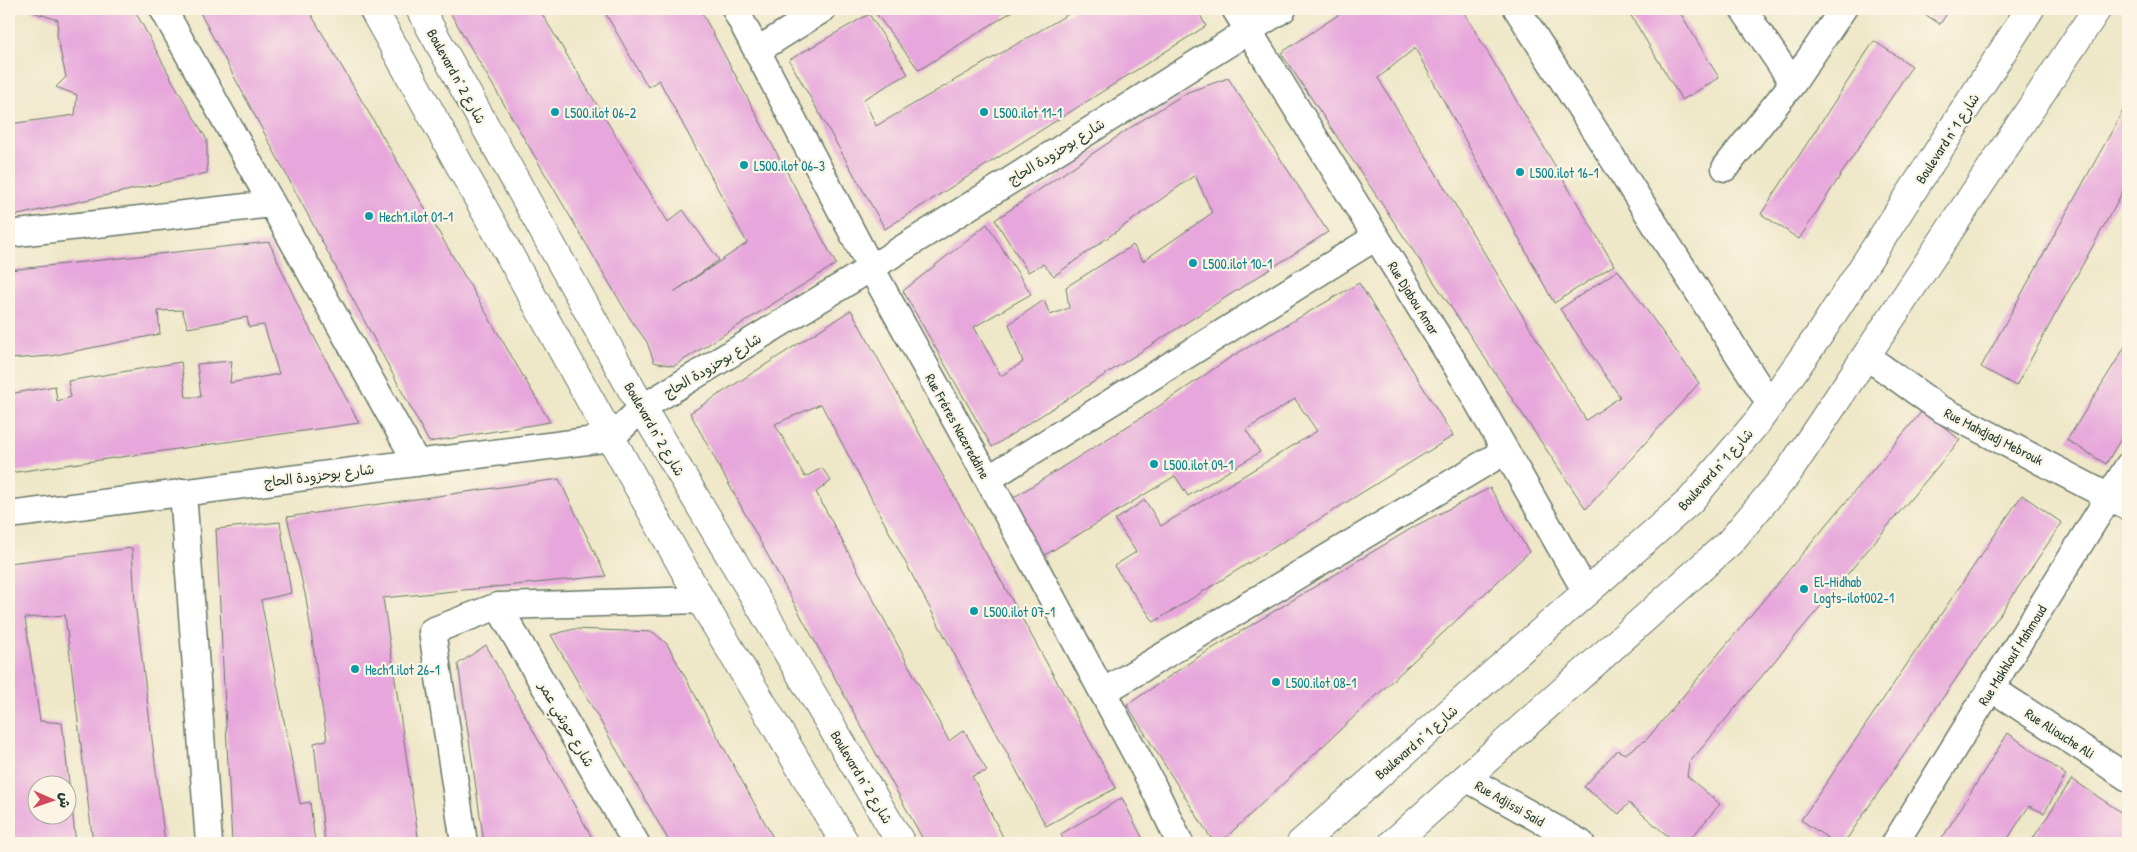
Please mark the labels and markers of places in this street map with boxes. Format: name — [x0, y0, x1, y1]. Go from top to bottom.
place label: L500.ilot 06-2 — [565, 103, 637, 122]
place label: L500.ilot 11-1 — [994, 103, 1062, 122]
marker: L500.ilot 06-2 — [549, 106, 561, 118]
marker: L500.ilot 11-1 — [978, 106, 990, 118]
place label: L500.ilot 06-3 — [754, 156, 825, 175]
marker: L500.ilot 06-3 — [738, 159, 750, 171]
place label: L500.ilot 16-1 — [1530, 163, 1599, 182]
marker: L500.ilot 16-1 — [1514, 166, 1526, 178]
place label: Hech1.ilot 01-1 — [379, 207, 453, 226]
marker: Hech1.ilot 01-1 — [363, 210, 375, 222]
place label: L500.ilot 10-1 — [1203, 254, 1272, 273]
marker: L500.ilot 10-1 — [1187, 257, 1199, 269]
place label: L500.ilot 09-1 — [1164, 455, 1233, 474]
marker: L500.ilot 09-1 — [1148, 458, 1160, 470]
place label: El-Hidhab Logts-ilot002-1 — [1814, 572, 1894, 608]
marker: El-Hidhab Logts-ilot002-1 — [1798, 583, 1810, 595]
place label: L500.ilot 07-1 — [984, 602, 1055, 621]
marker: L500.ilot 07-1 — [968, 605, 980, 617]
place label: Hech1.ilot 26-1 — [365, 660, 440, 679]
marker: Hech1.ilot 26-1 — [349, 663, 361, 675]
place label: L500.ilot 08-1 — [1286, 673, 1356, 692]
marker: L500.ilot 08-1 — [1270, 676, 1282, 688]

